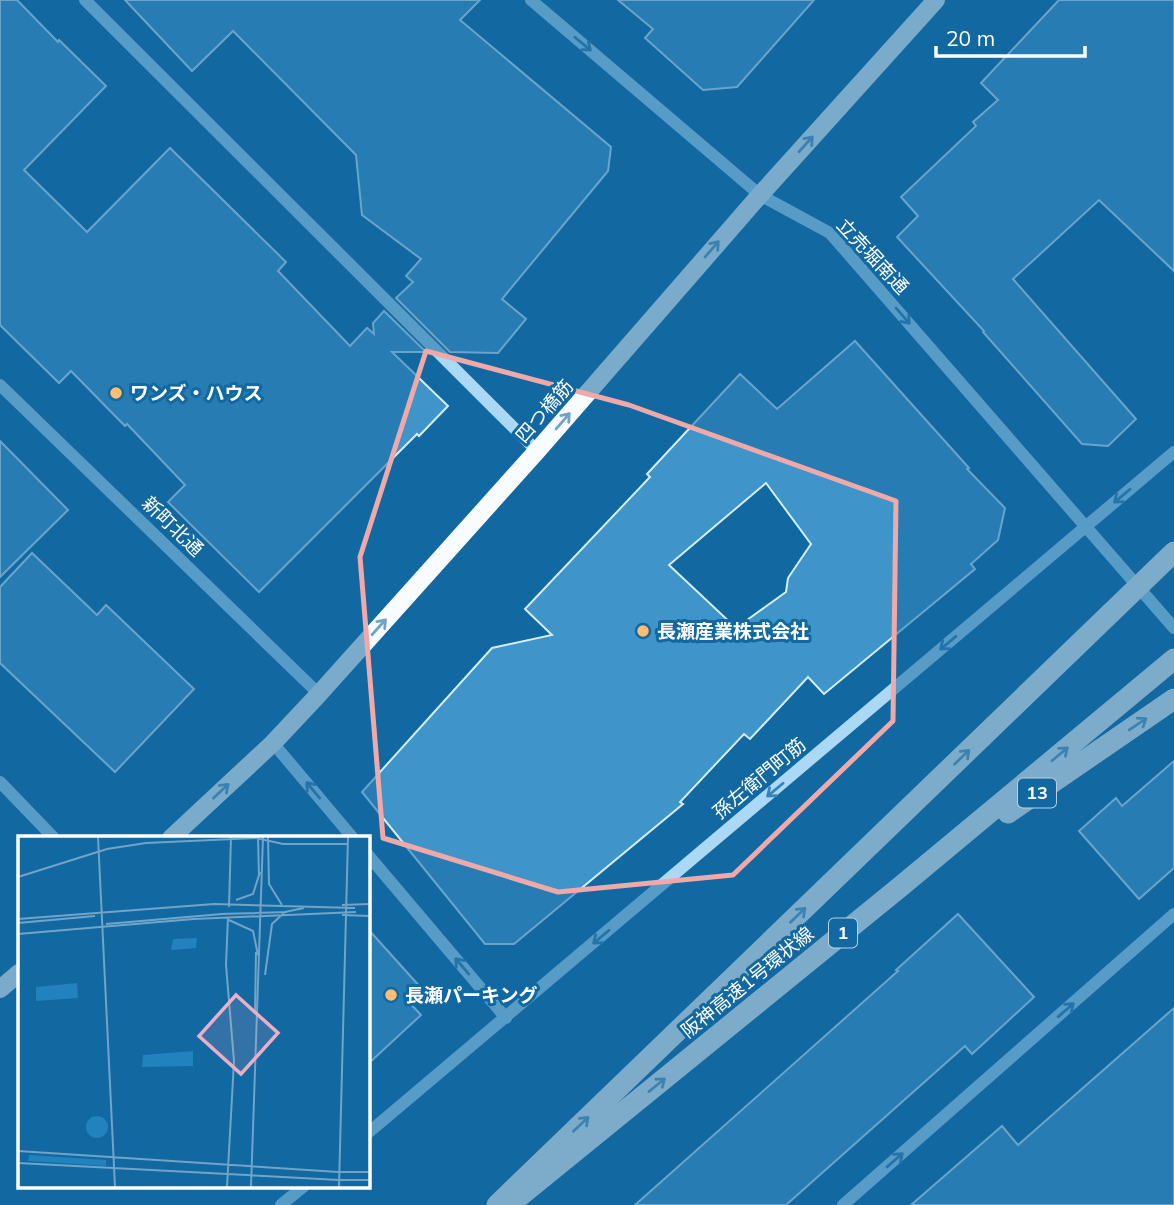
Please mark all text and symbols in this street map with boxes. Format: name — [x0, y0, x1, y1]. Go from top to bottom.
scale bar — [936, 14, 1085, 58]
text: 20 m — [946, 25, 995, 51]
one-way arrow — [574, 36, 592, 52]
one-way arrow — [798, 135, 814, 153]
street label: 立売堀南通 — [832, 213, 914, 299]
one-way arrow — [704, 240, 720, 258]
one-way arrow — [895, 307, 911, 325]
street label: 四つ橋筋 — [510, 374, 578, 448]
place label: ワンズ・ハウス — [130, 381, 263, 405]
marker: ワンズ・ハウス — [108, 385, 124, 401]
one-way arrow — [555, 412, 571, 430]
one-way arrow — [1113, 488, 1131, 504]
street label: 新町北通 — [137, 491, 209, 561]
one-way arrow — [371, 618, 387, 636]
place label: 長瀬産業株式会社 — [657, 619, 809, 643]
marker: 長瀬産業株式会社 — [635, 623, 651, 639]
one-way arrow — [939, 635, 957, 651]
one-way arrow — [1128, 717, 1147, 731]
street label: 孫左衛門町筋 — [708, 732, 810, 824]
one-way arrow — [1051, 746, 1069, 761]
one-way arrow — [953, 748, 970, 765]
road number: 13 — [1018, 778, 1056, 808]
one-way arrow — [305, 782, 321, 800]
one-way arrow — [766, 782, 784, 798]
one-way arrow — [212, 783, 230, 800]
inset map — [18, 836, 369, 1188]
one-way arrow — [789, 906, 806, 923]
road number: 1 — [829, 918, 857, 948]
street label: 阪神高速1号環状線 — [676, 921, 818, 1043]
one-way arrow — [592, 929, 610, 945]
one-way arrow — [454, 957, 470, 975]
place label: 長瀬パーキング — [405, 983, 537, 1007]
marker: 長瀬パーキング — [383, 987, 399, 1003]
one-way arrow — [1056, 1002, 1074, 1018]
one-way arrow — [648, 1077, 666, 1092]
one-way arrow — [573, 1115, 590, 1132]
one-way arrow — [886, 1152, 904, 1168]

